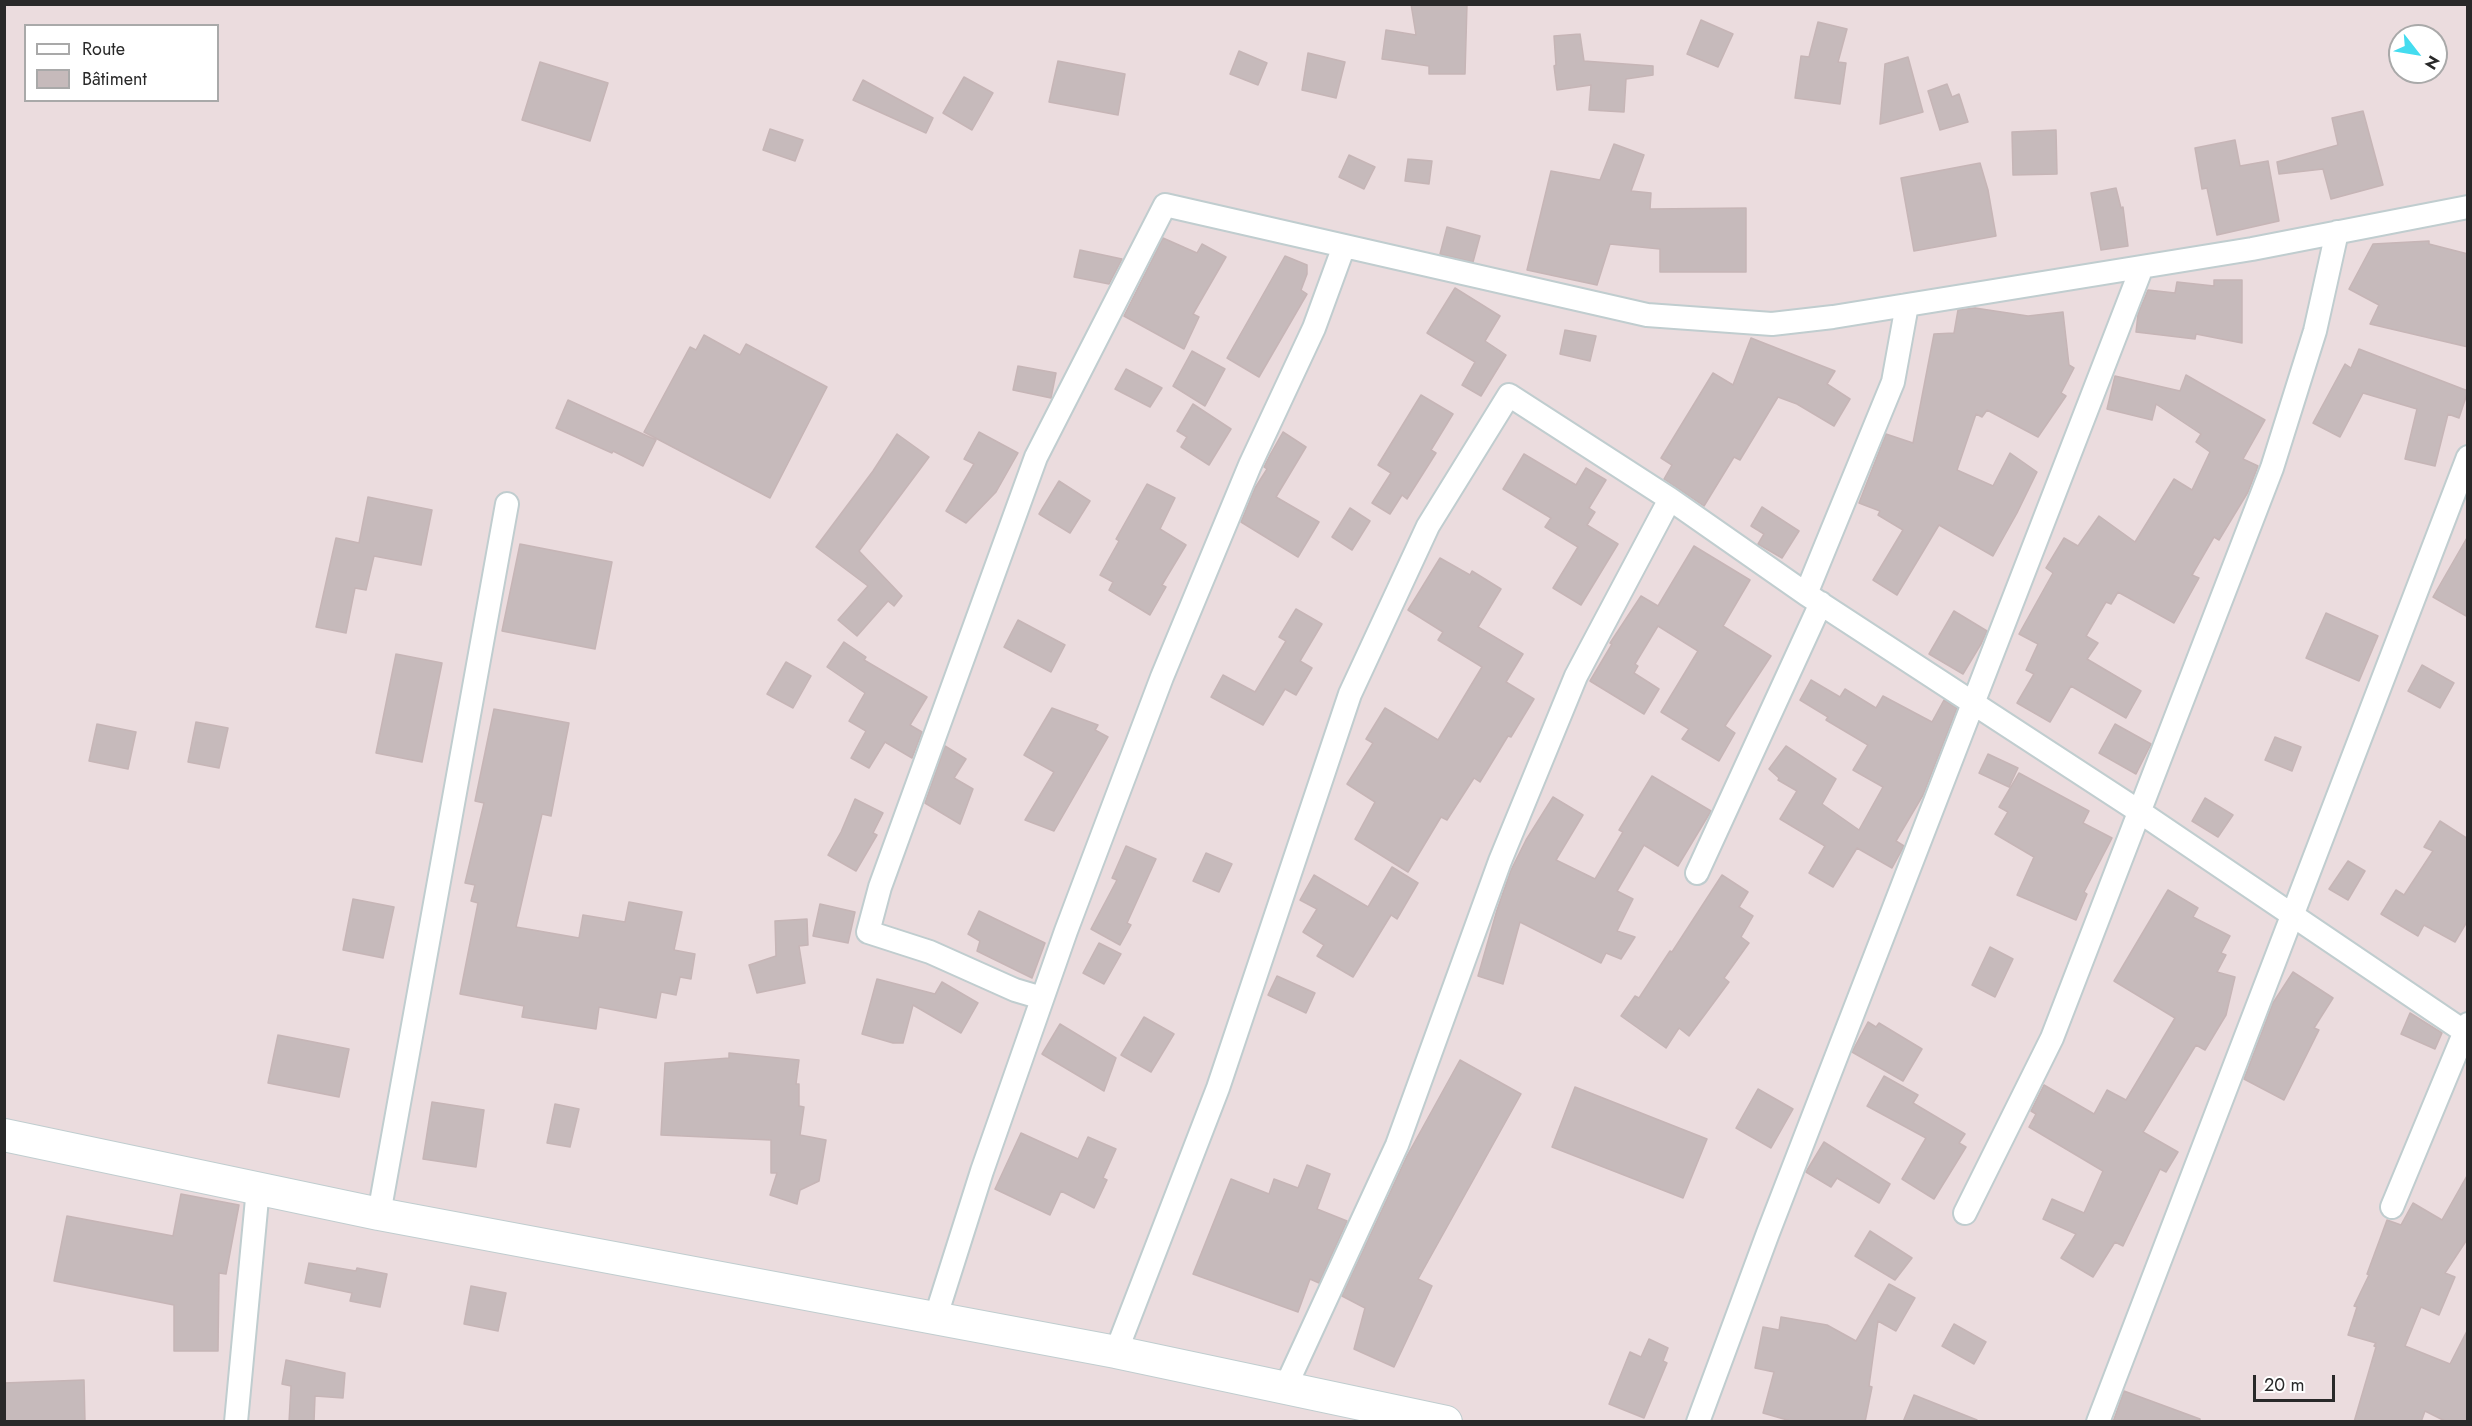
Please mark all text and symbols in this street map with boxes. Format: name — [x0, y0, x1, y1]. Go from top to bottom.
legend — [24, 24, 219, 102]
north arrow — [2388, 24, 2448, 84]
text: Route — [82, 36, 125, 62]
text: N — [2419, 51, 2445, 74]
text: Bâtiment — [82, 66, 147, 92]
scale bar — [2256, 1363, 2338, 1401]
text: 20 m — [2264, 1372, 2304, 1398]

